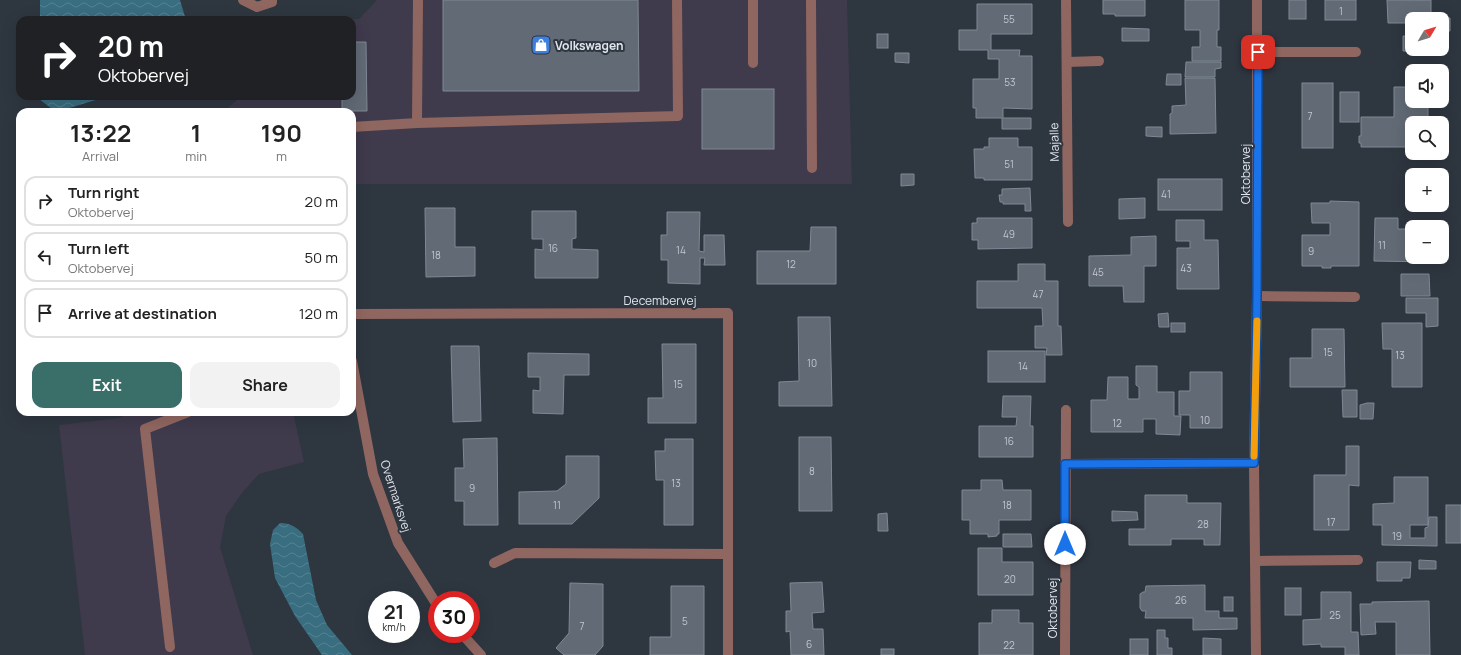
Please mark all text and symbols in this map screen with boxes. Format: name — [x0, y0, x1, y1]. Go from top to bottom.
house number: 1 — [1339, 4, 1343, 18]
house number: 55 — [1003, 12, 1015, 26]
north arrow — [1405, 12, 1449, 56]
map controls — [1405, 12, 1449, 264]
text: 20 m — [98, 27, 164, 65]
icon: right — [32, 32, 84, 84]
shop icon: Volkswagen — [530, 34, 552, 56]
pin — [1241, 35, 1275, 69]
place label: Volkswagen — [555, 37, 623, 54]
icon: arrive — [1247, 41, 1269, 63]
text: Oktobervej — [98, 63, 189, 87]
button: sound — [1405, 64, 1449, 108]
house number: 53 — [1004, 75, 1016, 89]
house number: 7 — [1307, 109, 1313, 123]
text: 13:22 — [70, 116, 131, 149]
text: 1 — [191, 116, 201, 149]
text: 190 — [261, 116, 302, 149]
button: search — [1405, 116, 1449, 160]
street label: Majalle — [1045, 122, 1063, 162]
street label: Oktobervej — [1237, 144, 1254, 204]
text: Arrival — [82, 147, 119, 165]
text: min — [185, 147, 207, 165]
text: m — [276, 147, 287, 165]
house number: 51 — [1004, 157, 1014, 171]
button: + — [1405, 168, 1449, 212]
text: Turn right — [68, 182, 139, 203]
house number: 41 — [1161, 187, 1171, 201]
icon: right — [34, 190, 56, 212]
text: 20 m — [305, 191, 338, 212]
text: Oktobervej — [68, 203, 134, 221]
button: − — [1405, 220, 1449, 264]
house number: 49 — [1003, 227, 1015, 241]
text: Turn left — [68, 238, 130, 259]
house number: 11 — [1378, 238, 1386, 252]
house number: 16 — [548, 241, 558, 255]
house number: 14 — [676, 243, 686, 257]
house number: 9 — [1308, 244, 1314, 258]
icon: left — [34, 246, 56, 268]
text: 50 m — [304, 247, 338, 268]
house number: 18 — [431, 248, 441, 262]
house number: 12 — [786, 257, 796, 271]
text: Oktobervej — [68, 259, 134, 277]
house number: 43 — [1180, 261, 1192, 275]
house number: 45 — [1092, 265, 1104, 279]
house number: 47 — [1033, 287, 1043, 301]
street label: Decembervej — [624, 292, 696, 309]
icon: arrive — [34, 302, 56, 324]
text: Arrive at destination — [68, 303, 217, 324]
text: 120 m — [299, 303, 338, 324]
house number: 15 — [1323, 345, 1333, 359]
house number: 13 — [1395, 348, 1405, 362]
house number: 10 — [807, 356, 817, 370]
house number: 14 — [1018, 359, 1028, 373]
button: Exit — [32, 362, 182, 408]
button: Share — [190, 362, 340, 408]
house number: 15 — [673, 377, 683, 391]
house number: 10 — [1200, 413, 1210, 427]
house number: 12 — [1112, 416, 1122, 430]
house number: 16 — [1004, 434, 1014, 448]
street label: Overmarksvej — [376, 458, 416, 534]
house number: 8 — [809, 464, 815, 478]
house number: 13 — [671, 476, 681, 490]
house number: 9 — [469, 481, 475, 495]
house number: 11 — [553, 498, 561, 512]
house number: 18 — [1002, 498, 1012, 512]
house number: 17 — [1327, 515, 1335, 529]
house number: 28 — [1197, 517, 1209, 531]
position arrow — [1044, 523, 1086, 565]
house number: 19 — [1392, 529, 1402, 543]
house number: 20 — [1004, 572, 1016, 586]
street label: Oktobervej — [1044, 578, 1061, 638]
speed limit sign: 30 — [428, 591, 480, 643]
house number: 26 — [1175, 593, 1187, 607]
text: 21 — [384, 598, 404, 625]
house number: 25 — [1329, 608, 1341, 622]
house number: 5 — [682, 614, 688, 628]
house number: 7 — [579, 619, 585, 633]
text: km/h — [382, 620, 406, 634]
house number: 6 — [806, 637, 812, 651]
house number: 22 — [1003, 638, 1015, 652]

